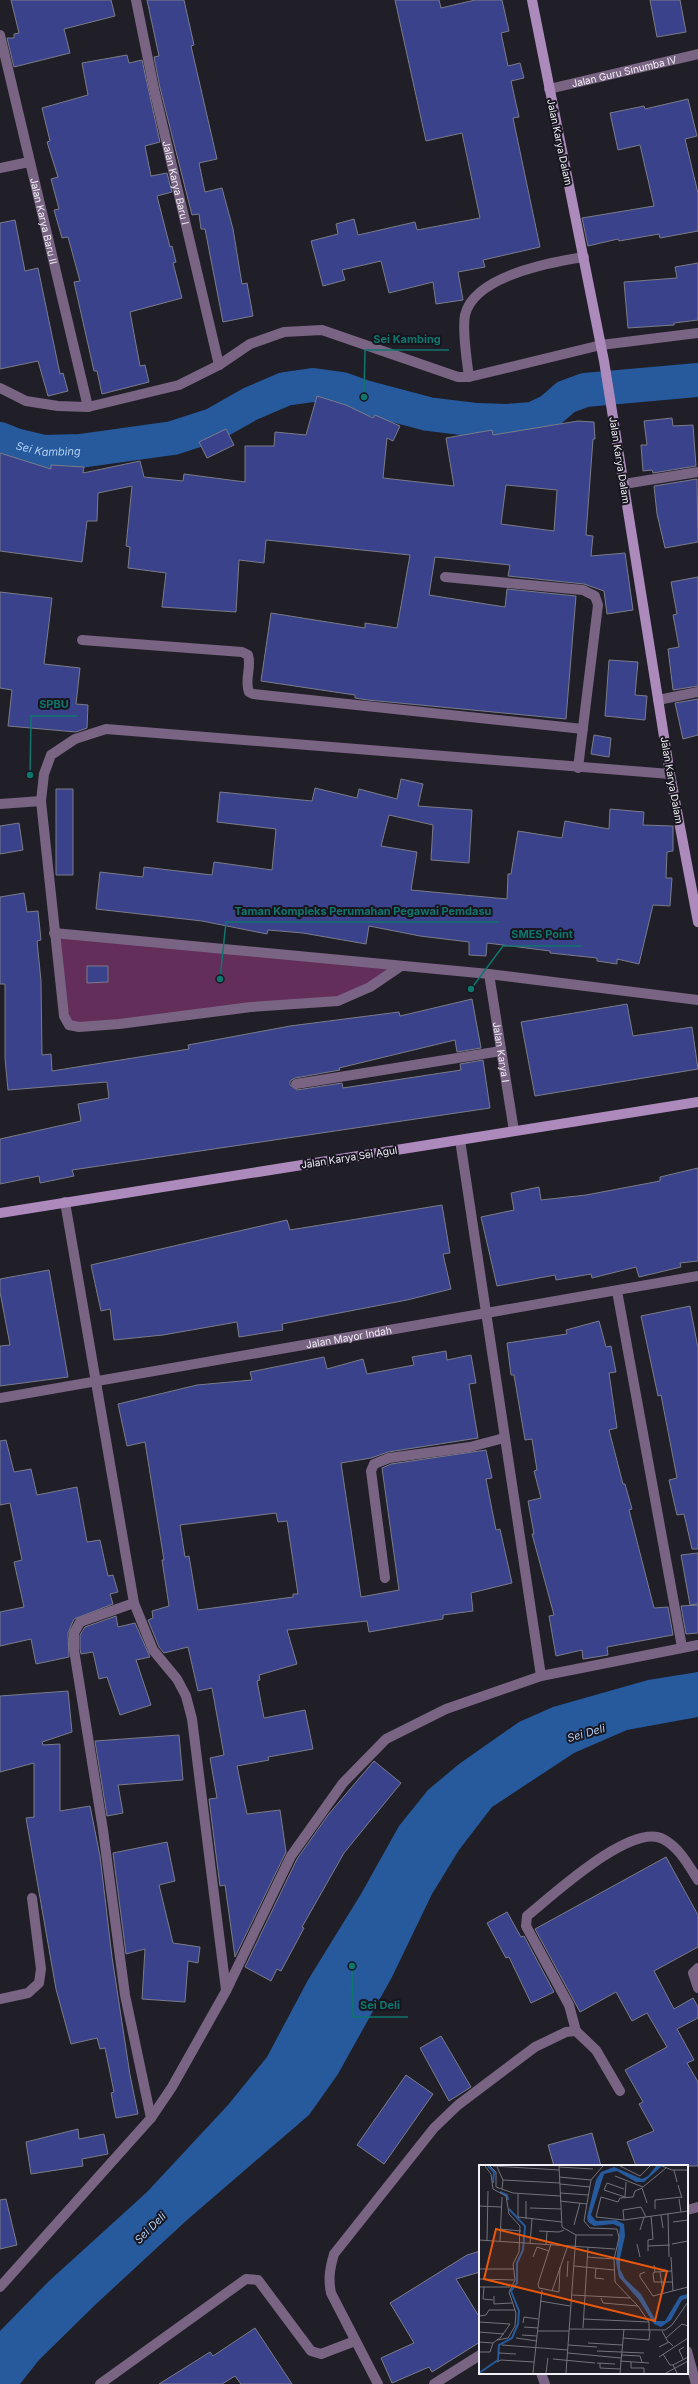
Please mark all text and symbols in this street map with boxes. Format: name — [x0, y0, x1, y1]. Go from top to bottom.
street label: Jalan Guru Sinumba IV — [570, 53, 678, 90]
street label: Jalan Karya Dalam — [545, 98, 575, 186]
street label: Jalan Karya Baru I — [160, 140, 192, 226]
street label: Jalan Karya Baru II — [28, 176, 60, 265]
callout: Sei Kambing — [365, 327, 449, 350]
text: Sei Kambing — [373, 332, 441, 346]
street label: Jalan Karya Dalam — [607, 416, 633, 504]
water label: Sei Kambing — [15, 438, 81, 459]
callout: SPBU — [31, 693, 77, 716]
text: SPBU — [39, 697, 69, 711]
street label: Jalan Karya Dalam — [658, 736, 686, 824]
callout: Taman Kompleks Perumahan Pegawai Pemdasu — [226, 899, 499, 922]
text: Taman Kompleks Perumahan Pegawai Pemdasu — [235, 904, 492, 918]
callout: SMES Point — [503, 923, 581, 946]
text: SMES Point — [511, 927, 573, 941]
street label: Jalan Karya I — [491, 1021, 512, 1083]
street label: Jalan Karya Sei Agul — [300, 1143, 398, 1171]
street label: Jalan Mayor Indah — [305, 1324, 393, 1350]
water label: Sei Deli — [565, 1721, 607, 1745]
callout: Sei Deli — [353, 1994, 408, 2017]
text: Sei Deli — [360, 1998, 400, 2012]
inset map — [479, 2165, 688, 2374]
water label: Sei Deli — [131, 2209, 169, 2247]

